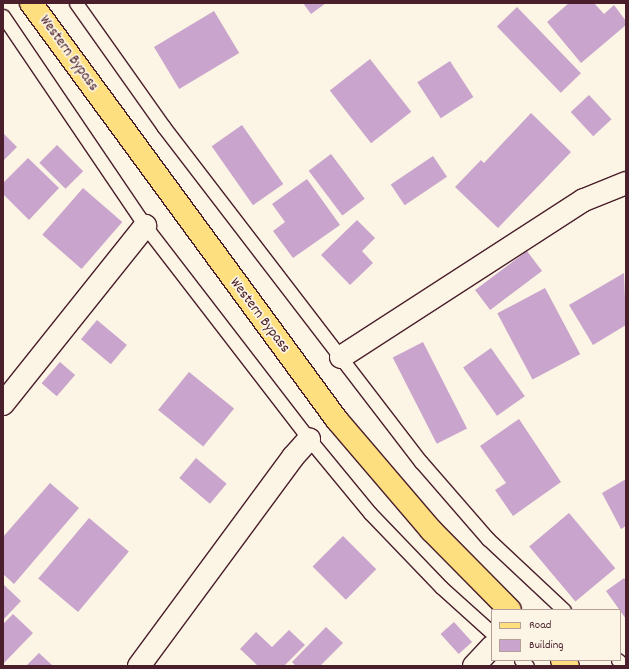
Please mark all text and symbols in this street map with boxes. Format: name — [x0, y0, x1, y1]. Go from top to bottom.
street label: Western Bypass — [34, 13, 102, 95]
street label: Western Bypass — [225, 275, 293, 357]
legend — [491, 609, 621, 661]
text: Road — [529, 617, 551, 634]
text: Building — [529, 637, 564, 654]

